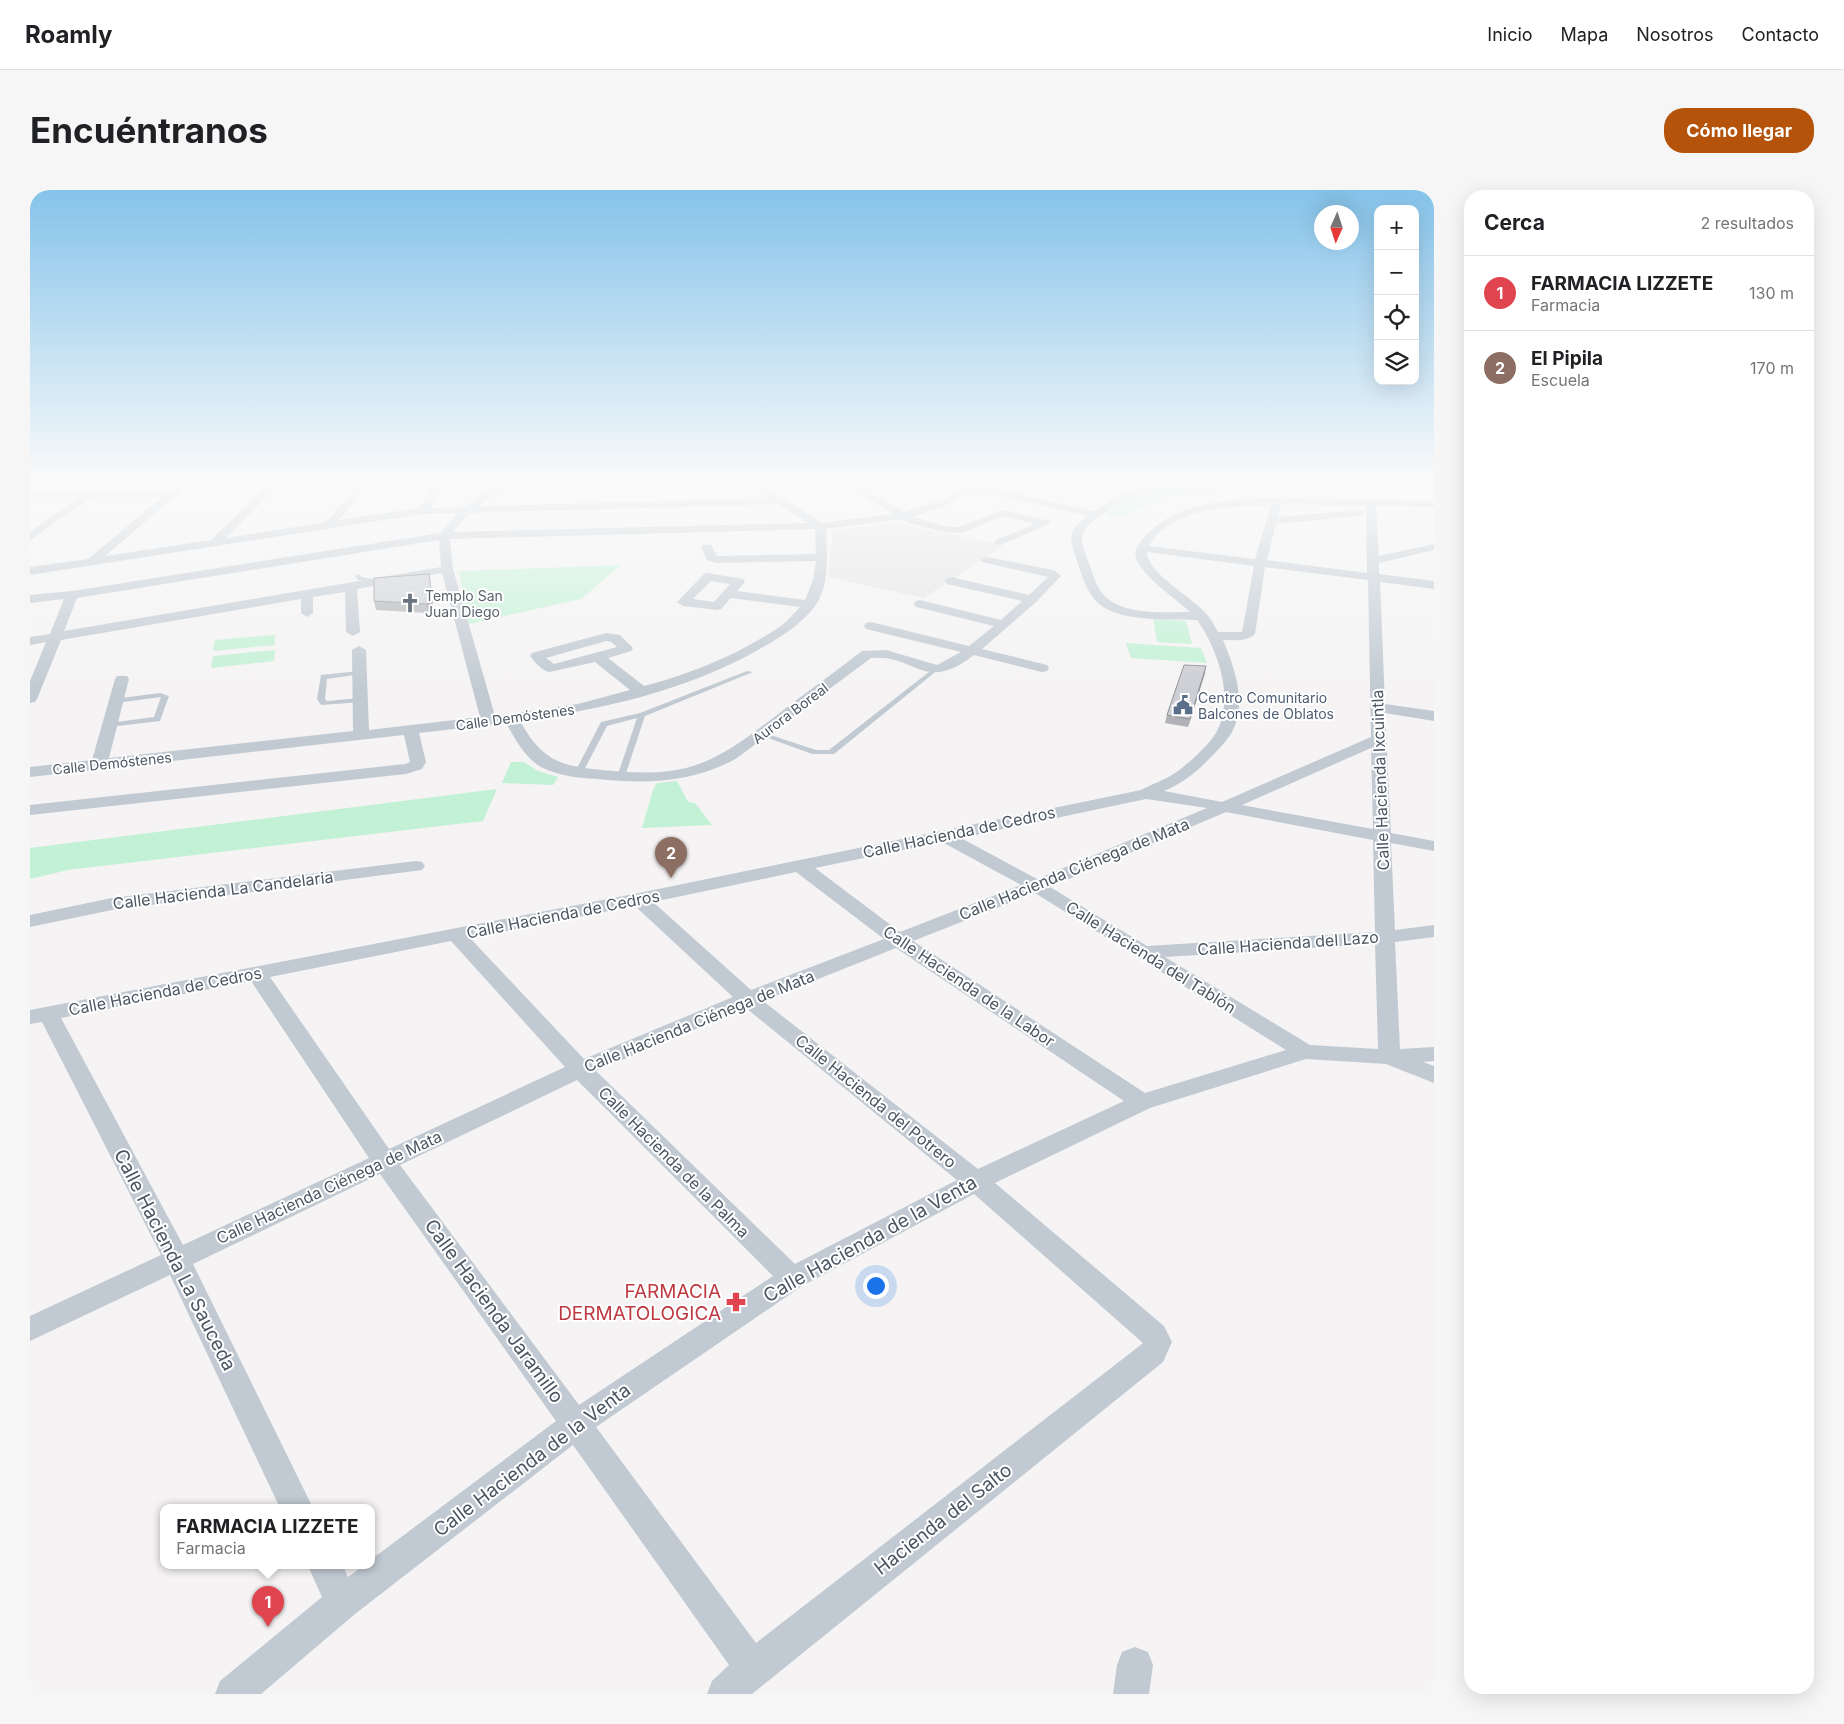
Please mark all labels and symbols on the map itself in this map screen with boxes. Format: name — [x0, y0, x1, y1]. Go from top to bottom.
north arrow — [1314, 205, 1359, 250]
place label: Templo San Juan Diego — [425, 587, 503, 620]
church icon: Templo San Juan Diego — [399, 592, 421, 614]
street label: Aurora Boreal — [749, 679, 831, 747]
place label: Centro Comunitario Balcones de Oblatos — [1198, 689, 1334, 722]
street label: Calle Hacienda Ixcuintla — [1367, 689, 1393, 871]
public building icon: Centro Comunitario Balcones de Oblatos — [1172, 694, 1194, 716]
street label: Calle Demóstenes — [455, 700, 575, 734]
street label: Calle Demóstenes — [52, 748, 172, 778]
street label: Calle Hacienda de Cedros — [861, 802, 1057, 862]
street label: Calle Hacienda Ciénega de Mata — [956, 814, 1192, 924]
pin: 2 — [655, 837, 687, 878]
street label: Calle Hacienda La Candelaria — [112, 867, 334, 913]
street label: Calle Hacienda de Cedros — [465, 885, 661, 943]
street label: Calle Hacienda del Tablón — [1062, 896, 1240, 1018]
street label: Calle Hacienda de la Labor — [879, 921, 1059, 1051]
street label: Calle Hacienda del Lazo — [1197, 927, 1379, 959]
street label: Calle Hacienda de Cedros — [67, 962, 263, 1020]
street label: Calle Hacienda Ciénega de Mata — [581, 966, 817, 1076]
street label: Calle Hacienda del Potrero — [792, 1030, 960, 1172]
street label: Calle Hacienda de la Palma — [594, 1082, 754, 1242]
street label: Calle Hacienda Ciénega de Mata — [213, 1126, 445, 1248]
street label: Calle Hacienda La Sauceda — [109, 1145, 241, 1375]
street label: Calle Hacienda de la Venta — [759, 1171, 981, 1307]
street label: Calle Hacienda Jaramillo — [420, 1215, 568, 1407]
your location — [863, 1273, 889, 1299]
place label: FARMACIA DERMATOLOGICA — [558, 1280, 721, 1325]
pharmacy icon: FARMACIA DERMATOLOGICA — [725, 1291, 747, 1313]
street label: Calle Hacienda de la Venta — [429, 1378, 635, 1542]
street label: Hacienda del Salto — [870, 1458, 1016, 1580]
pin: 1 — [252, 1586, 284, 1627]

